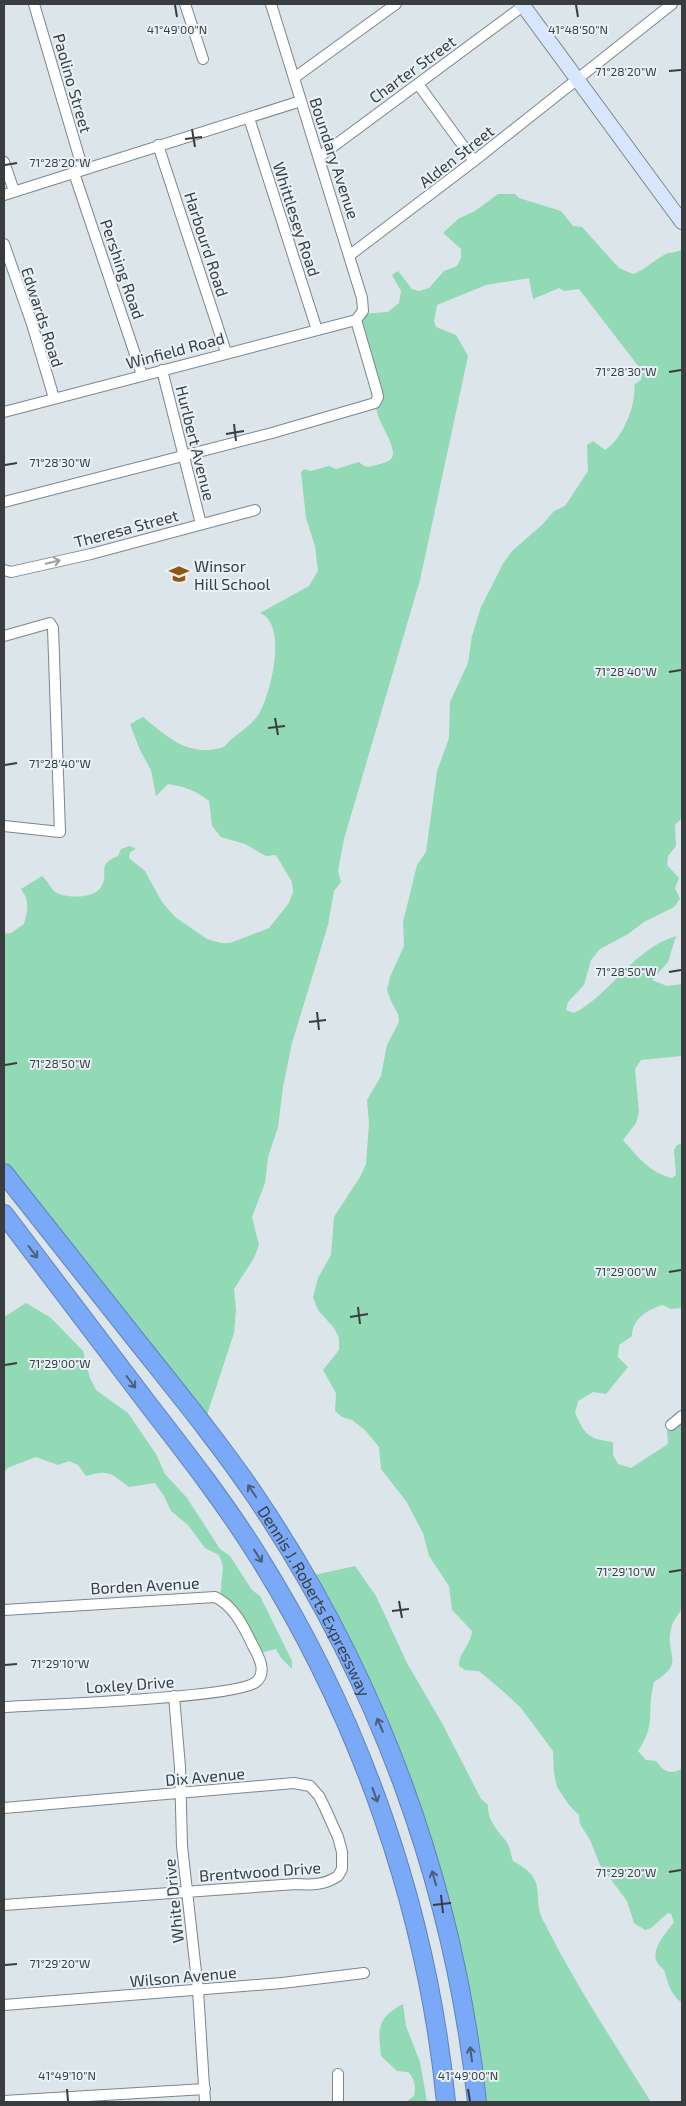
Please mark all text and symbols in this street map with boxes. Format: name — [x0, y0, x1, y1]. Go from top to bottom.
text: 41°49'00"N — [147, 22, 207, 36]
text: 41°48'50"N — [548, 22, 608, 36]
street label: Paolino Street — [50, 31, 96, 135]
street label: Charter Street — [365, 31, 459, 107]
text: 71°28'20"W — [595, 64, 657, 78]
street label: Boundary Avenue — [306, 95, 364, 221]
street label: Alden Street — [415, 121, 497, 191]
text: 71°28'20"W — [29, 155, 91, 169]
street label: Whittlesey Road — [270, 159, 324, 279]
street label: Harbourd Road — [181, 189, 233, 299]
street label: Pershing Road — [97, 217, 149, 321]
street label: Edwards Road — [18, 265, 68, 369]
street label: Winfield Road — [124, 328, 226, 372]
text: 71°28'30"W — [595, 364, 657, 378]
street label: Hurlbert Avenue — [173, 383, 219, 503]
text: 71°28'30"W — [29, 455, 91, 469]
street label: Theresa Street — [72, 505, 180, 551]
place label: Winsor Hill School — [194, 556, 271, 593]
one-way arrow — [44, 557, 60, 567]
school or university icon: Winsor Hill School — [168, 563, 190, 585]
text: 71°28'40"W — [595, 664, 657, 678]
text: 71°28'40"W — [29, 756, 91, 770]
text: 71°28'50"W — [595, 964, 657, 978]
text: 71°28'50"W — [29, 1056, 91, 1070]
one-way arrow — [28, 1245, 39, 1258]
text: 71°29'00"W — [595, 1264, 657, 1278]
text: 71°29'00"W — [29, 1356, 91, 1370]
one-way arrow — [126, 1375, 137, 1388]
one-way arrow — [247, 1484, 257, 1498]
street label: Dennis J. Roberts Expressway — [255, 1502, 375, 1699]
one-way arrow — [253, 1548, 263, 1562]
text: 71°29'10"W — [596, 1564, 656, 1578]
street label: Borden Avenue — [90, 1573, 200, 1597]
text: 71°29'10"W — [30, 1656, 90, 1670]
street label: Loxley Drive — [85, 1671, 175, 1697]
one-way arrow — [375, 1718, 385, 1733]
street label: Dix Avenue — [164, 1763, 246, 1789]
one-way arrow — [371, 1787, 380, 1803]
street label: Brentwood Drive — [198, 1857, 322, 1885]
street label: White Drive — [159, 1858, 187, 1944]
text: 71°29'20"W — [596, 1865, 657, 1879]
one-way arrow — [429, 1870, 439, 1886]
text: 71°29'20"W — [30, 1956, 91, 1970]
street label: Wilson Avenue — [129, 1962, 237, 1990]
one-way arrow — [466, 2046, 476, 2062]
text: 41°49'10"N — [38, 2068, 96, 2082]
text: 41°49'00"N — [438, 2068, 498, 2082]

